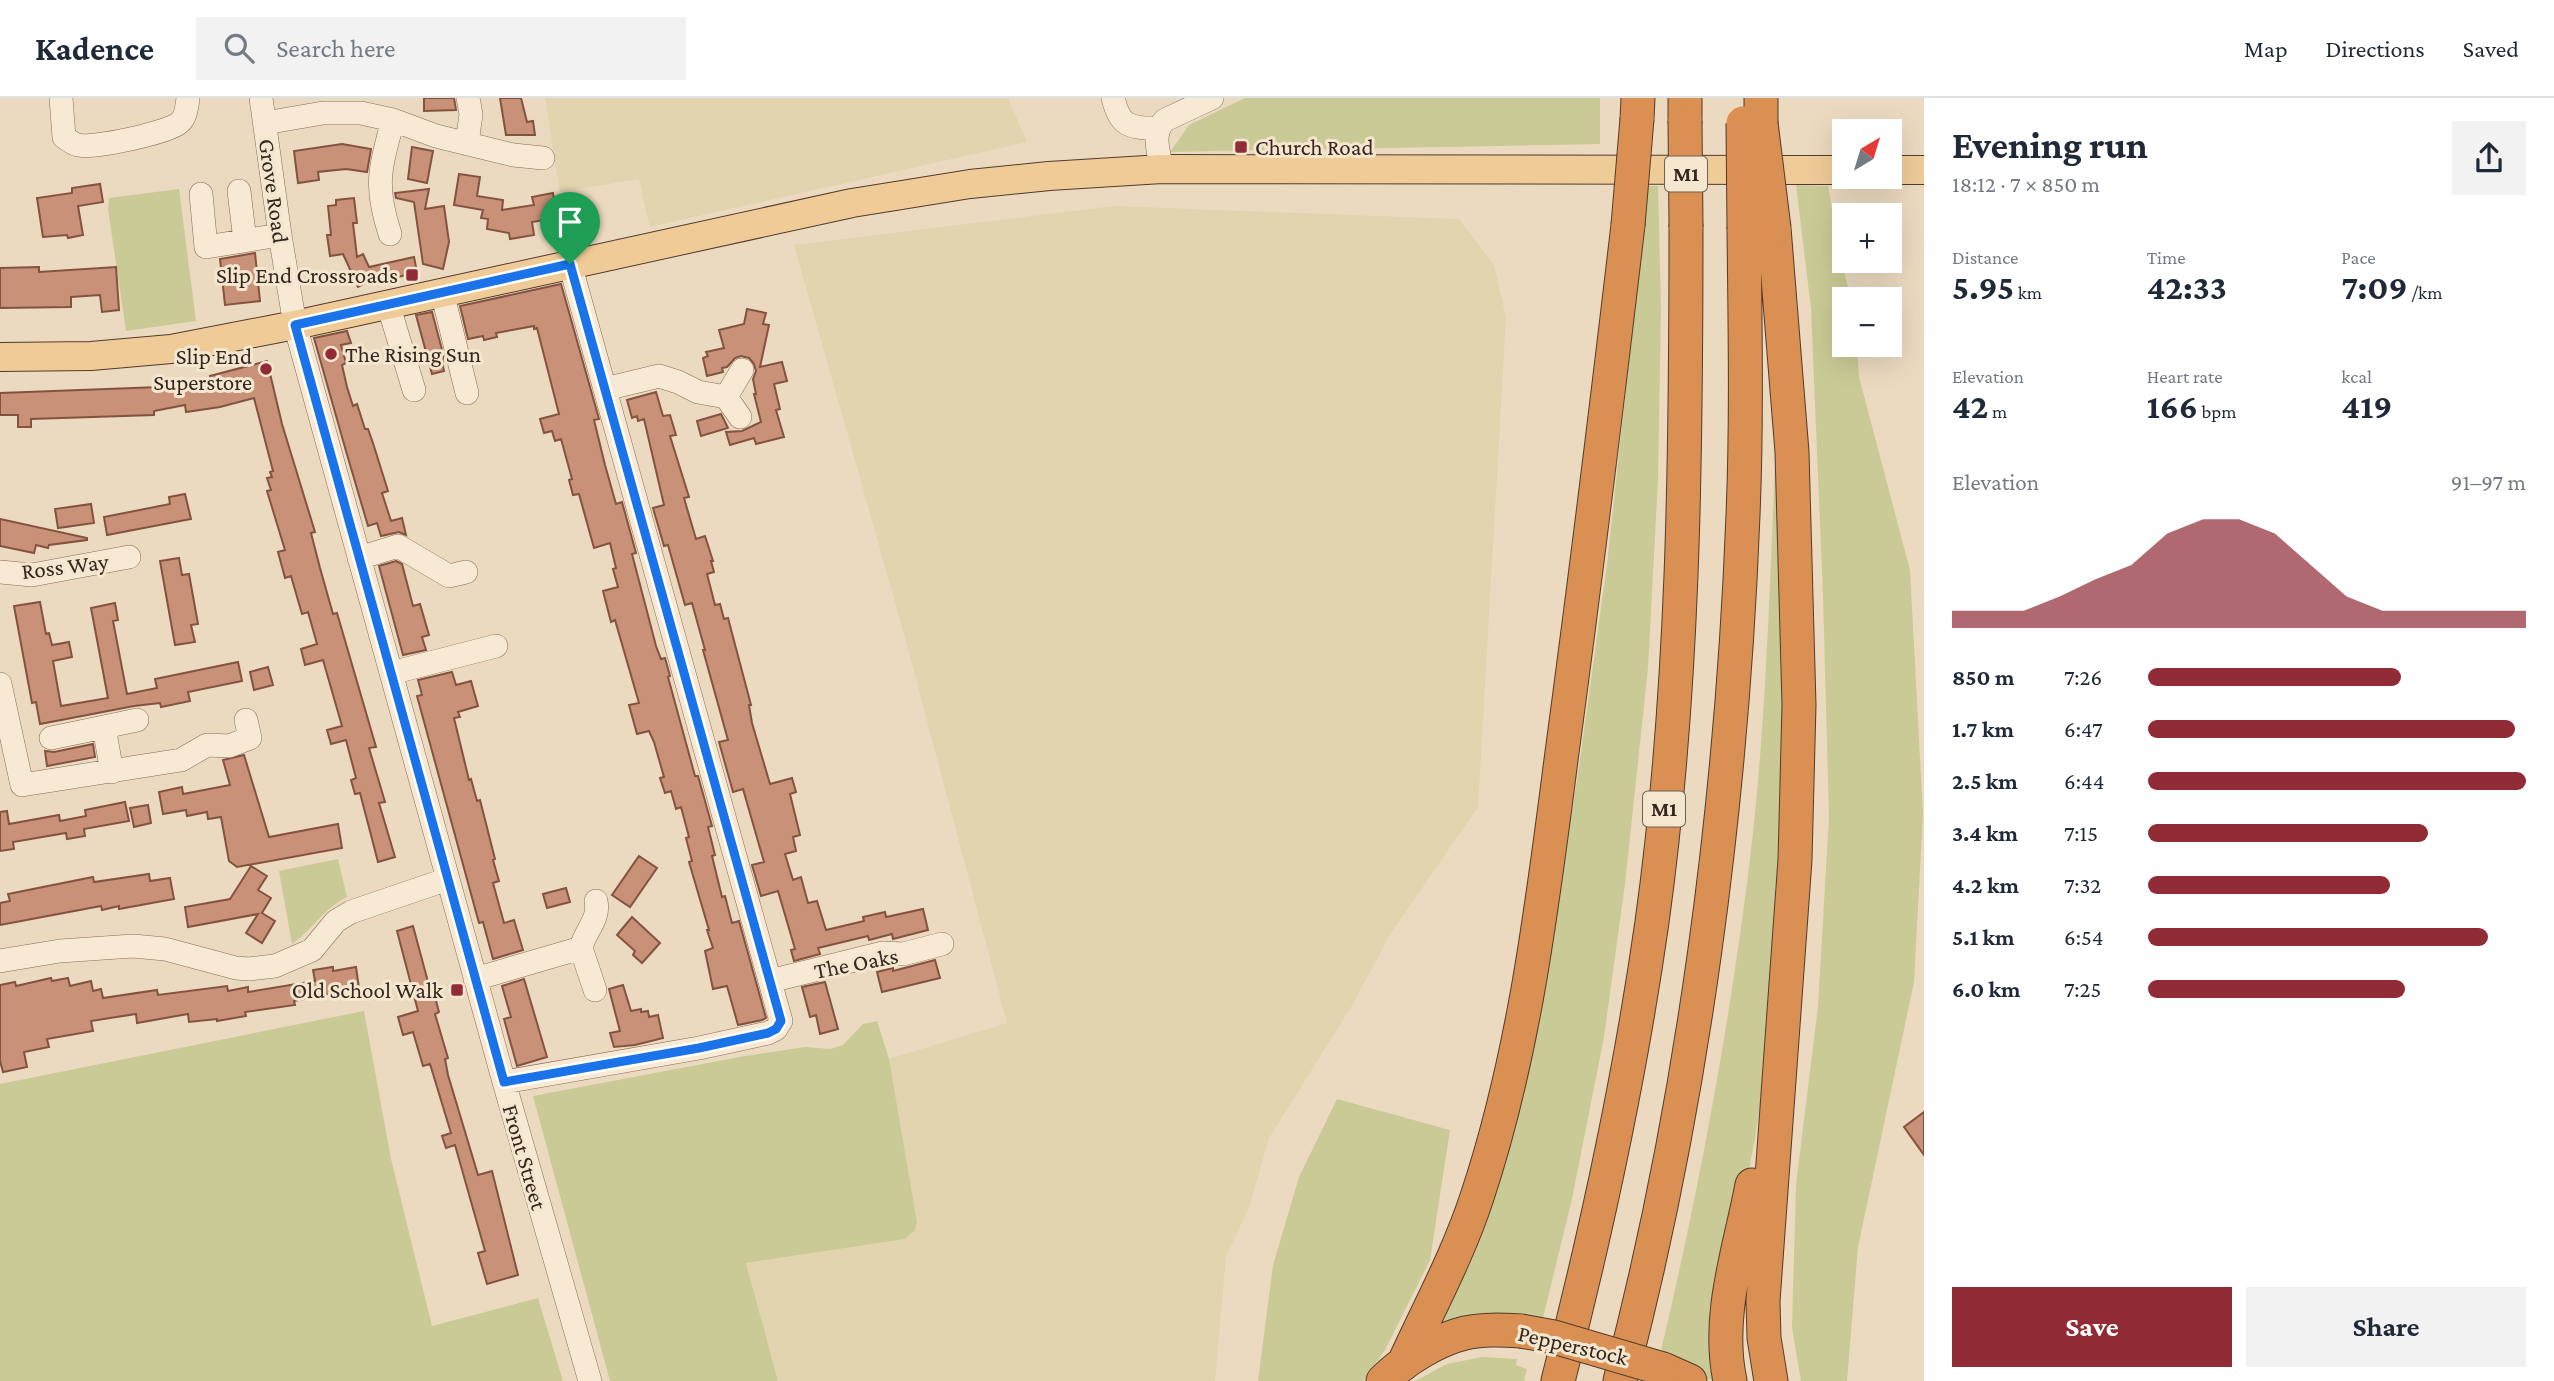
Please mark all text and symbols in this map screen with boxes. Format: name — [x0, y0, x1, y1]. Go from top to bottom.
search box — [196, 17, 686, 80]
icon: search — [220, 29, 258, 67]
text: Kadence — [35, 30, 154, 67]
text: Search here — [276, 34, 395, 63]
text: Map — [2244, 35, 2288, 62]
text: Directions — [2326, 35, 2425, 62]
text: Saved — [2463, 35, 2519, 62]
north arrow — [1832, 119, 1902, 189]
map controls — [1832, 119, 1902, 357]
button: share — [2452, 121, 2526, 195]
text: Evening run — [1952, 124, 2148, 166]
place label: Church Road — [1255, 134, 1374, 160]
street label: Grove Road — [254, 137, 294, 245]
marker: Church Road — [1233, 139, 1249, 155]
road number: M1 — [1665, 156, 1707, 192]
text: 18:12 · 7 × 850 m — [1952, 171, 2100, 197]
pin — [540, 192, 600, 264]
icon: arrive — [551, 203, 589, 241]
button: + — [1832, 203, 1902, 273]
text: Distance — [1952, 247, 2018, 268]
text: Time — [2147, 247, 2186, 268]
text: Pace — [2341, 247, 2376, 268]
place label: Slip End Crossroads — [216, 262, 398, 288]
marker: Slip End Crossroads — [404, 267, 420, 283]
text: 5.95 — [1952, 268, 2014, 307]
text: 42:33 — [2147, 268, 2227, 307]
text: 7:09 — [2341, 268, 2408, 307]
text: km — [2014, 282, 2042, 303]
text: /km — [2408, 282, 2442, 303]
button: − — [1832, 287, 1902, 357]
place label: The Rising Sun — [345, 341, 481, 367]
place label: Slip End Superstore — [153, 343, 252, 395]
marker: The Rising Sun — [323, 346, 339, 362]
marker: Slip End Superstore — [258, 361, 274, 377]
text: Elevation — [1952, 366, 2024, 387]
text: Heart rate — [2147, 366, 2223, 387]
text: kcal — [2341, 366, 2372, 387]
text: 42 — [1952, 387, 1988, 426]
text: 166 — [2147, 387, 2198, 426]
text: 419 — [2341, 387, 2392, 426]
text: m — [1988, 401, 2007, 422]
text: bpm — [2198, 401, 2237, 422]
text: Elevation — [1952, 469, 2039, 495]
text: 91–97 m — [2451, 469, 2526, 495]
street label: Ross Way — [20, 548, 110, 584]
text: 850 m — [1952, 664, 2014, 690]
text: 7:26 — [2064, 664, 2102, 690]
text: 1.7 km — [1952, 716, 2014, 742]
text: 6:47 — [2064, 716, 2103, 742]
text: 2.5 km — [1952, 768, 2018, 794]
text: 6:44 — [2064, 768, 2104, 794]
road number: M1 — [1643, 792, 1685, 826]
text: 3.4 km — [1952, 820, 2018, 846]
text: 7:15 — [2064, 820, 2098, 846]
text: 4.2 km — [1952, 872, 2019, 898]
text: 7:32 — [2064, 872, 2101, 898]
text: 5.1 km — [1952, 924, 2015, 950]
text: 6:54 — [2064, 924, 2104, 950]
street label: The Oaks — [812, 942, 900, 984]
text: 6.0 km — [1952, 976, 2021, 1002]
text: 7:25 — [2064, 976, 2101, 1002]
place label: Old School Walk — [292, 977, 443, 1003]
marker: Old School Walk — [449, 982, 465, 998]
street label: Front Street — [498, 1101, 553, 1213]
button: Save — [1952, 1287, 2232, 1367]
button: Share — [2246, 1287, 2526, 1367]
street label: Pepperstock — [1516, 1320, 1630, 1370]

